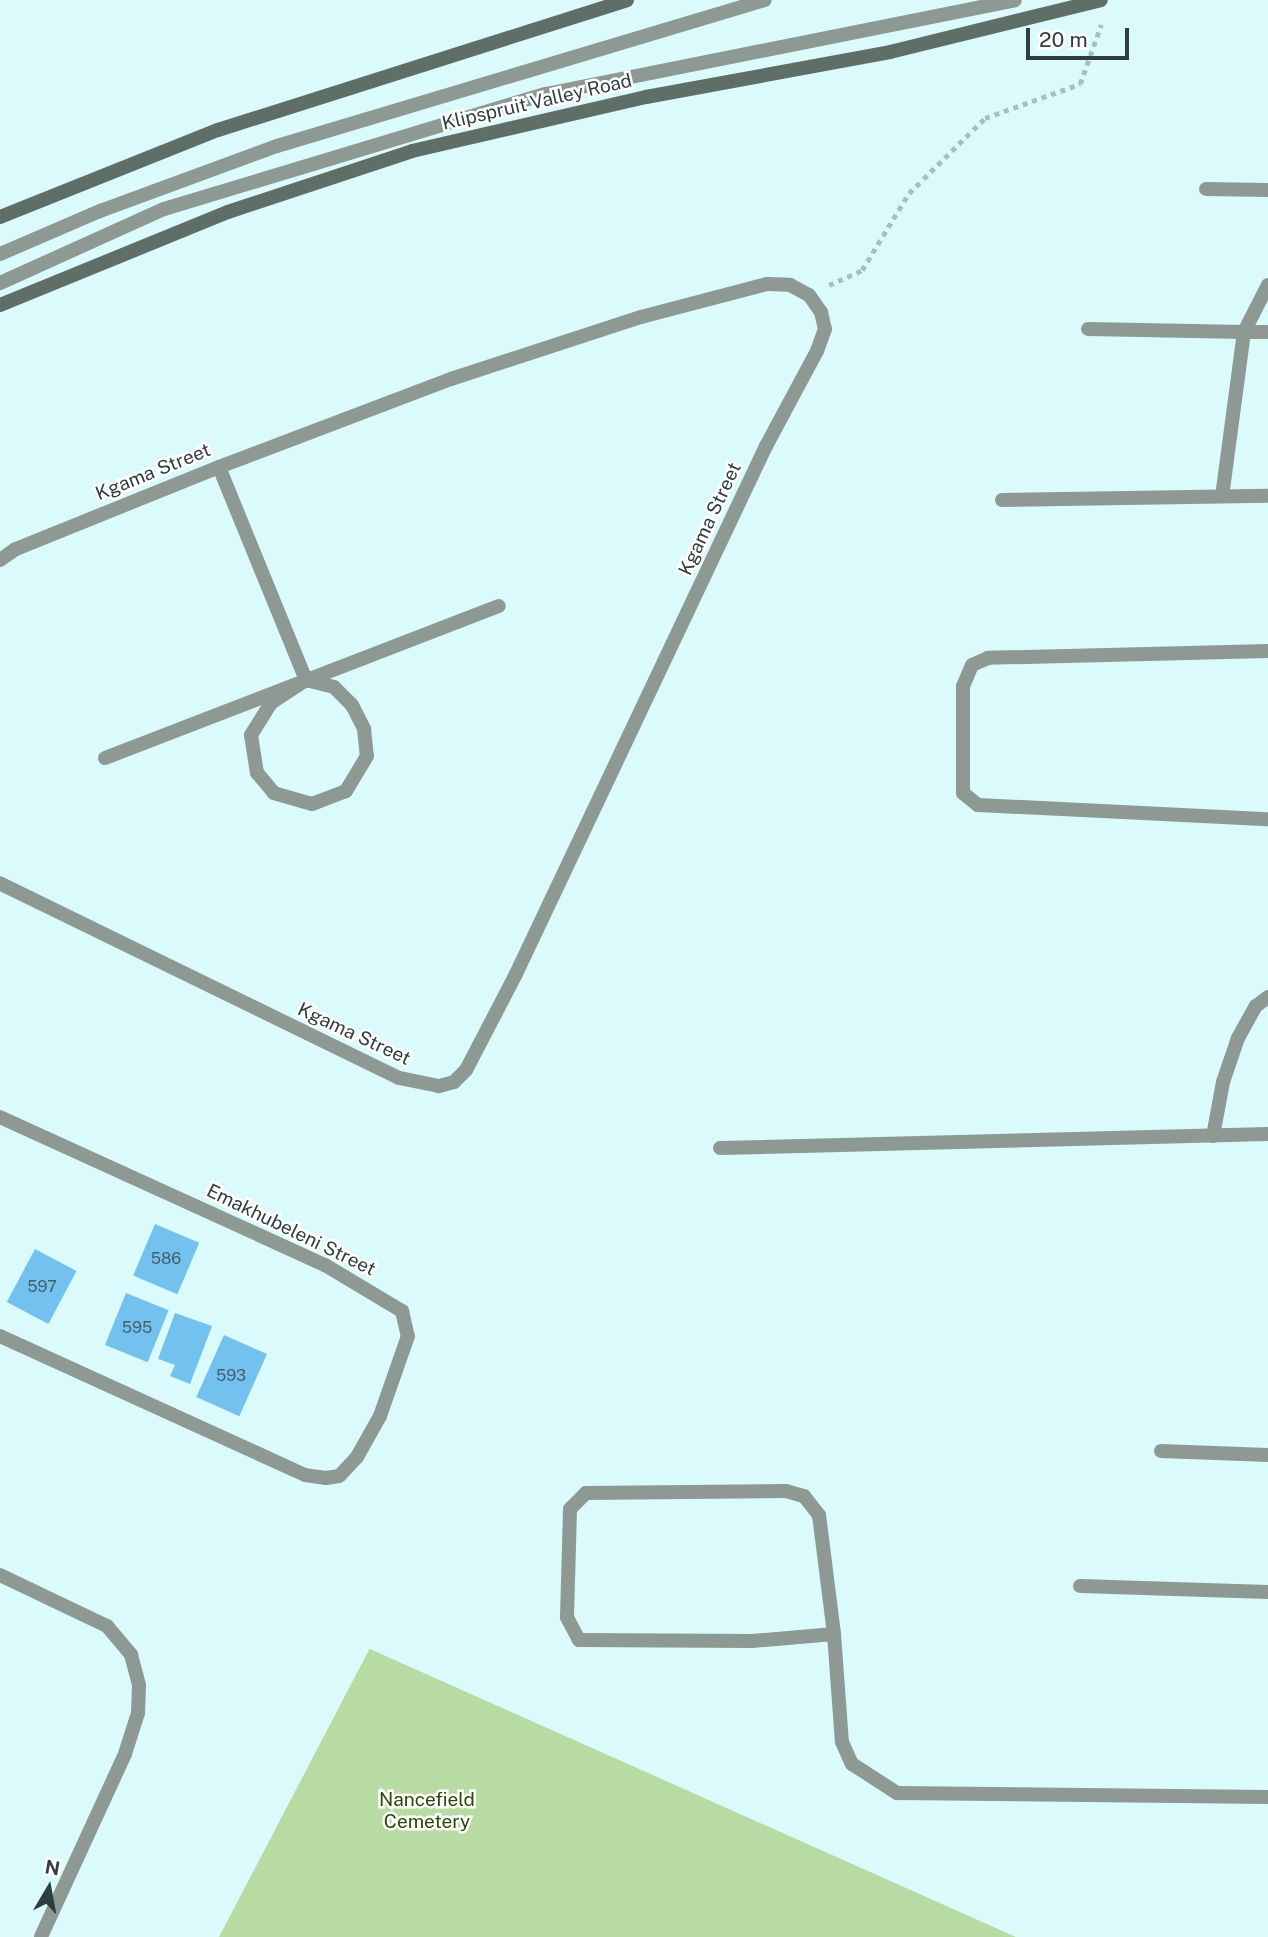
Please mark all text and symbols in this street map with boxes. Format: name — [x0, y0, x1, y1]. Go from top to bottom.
scale bar — [1030, 14, 1133, 58]
text: 20 m — [1039, 27, 1088, 52]
street label: Klipspruit Valley Road — [440, 69, 634, 135]
street label: Kgama Street — [92, 439, 214, 505]
street label: Kgama Street — [674, 459, 746, 579]
street label: Kgama Street — [294, 998, 414, 1070]
street label: Emakhubeleni Street — [203, 1179, 379, 1281]
house number: 586 — [151, 1249, 181, 1269]
house number: 597 — [27, 1277, 57, 1297]
house number: 595 — [122, 1318, 152, 1338]
house number: 593 — [216, 1366, 246, 1386]
park label: Nancefield Cemetery — [379, 1789, 475, 1833]
north arrow — [14, 1853, 84, 1923]
text: N — [43, 1855, 62, 1879]

